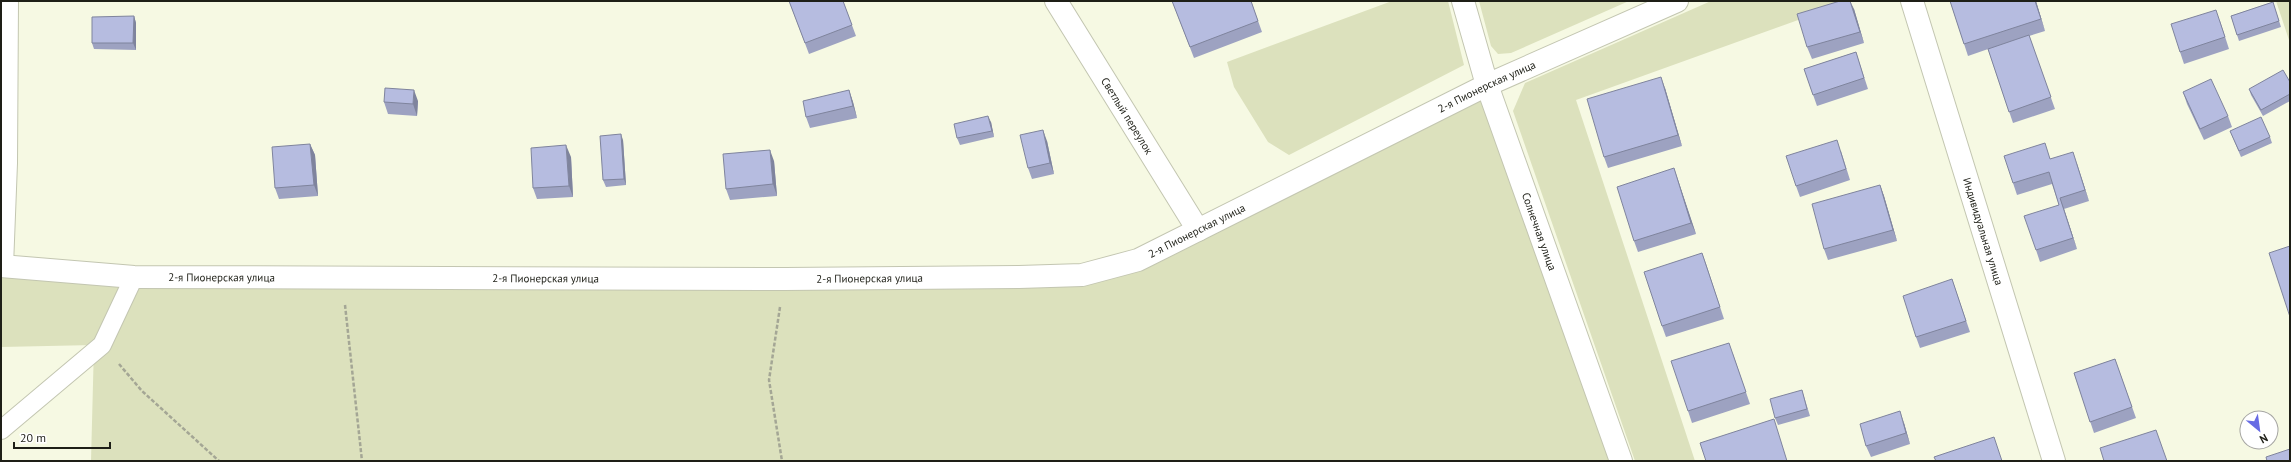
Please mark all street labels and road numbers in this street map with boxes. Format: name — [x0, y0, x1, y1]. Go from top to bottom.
street label: 2-я Пионерская улица — [1435, 57, 1538, 116]
street label: Светлый переулок — [1098, 75, 1157, 157]
street label: Индивидуальная улица — [1960, 176, 2006, 287]
street label: Солнечная улица — [1519, 191, 1560, 273]
street label: 2-я Пионерская улица — [1146, 200, 1247, 261]
street label: 2-я Пионерская улица — [168, 270, 275, 284]
street label: 2-я Пионерская улица — [492, 271, 599, 285]
street label: 2-я Пионерская улица — [816, 271, 923, 286]

